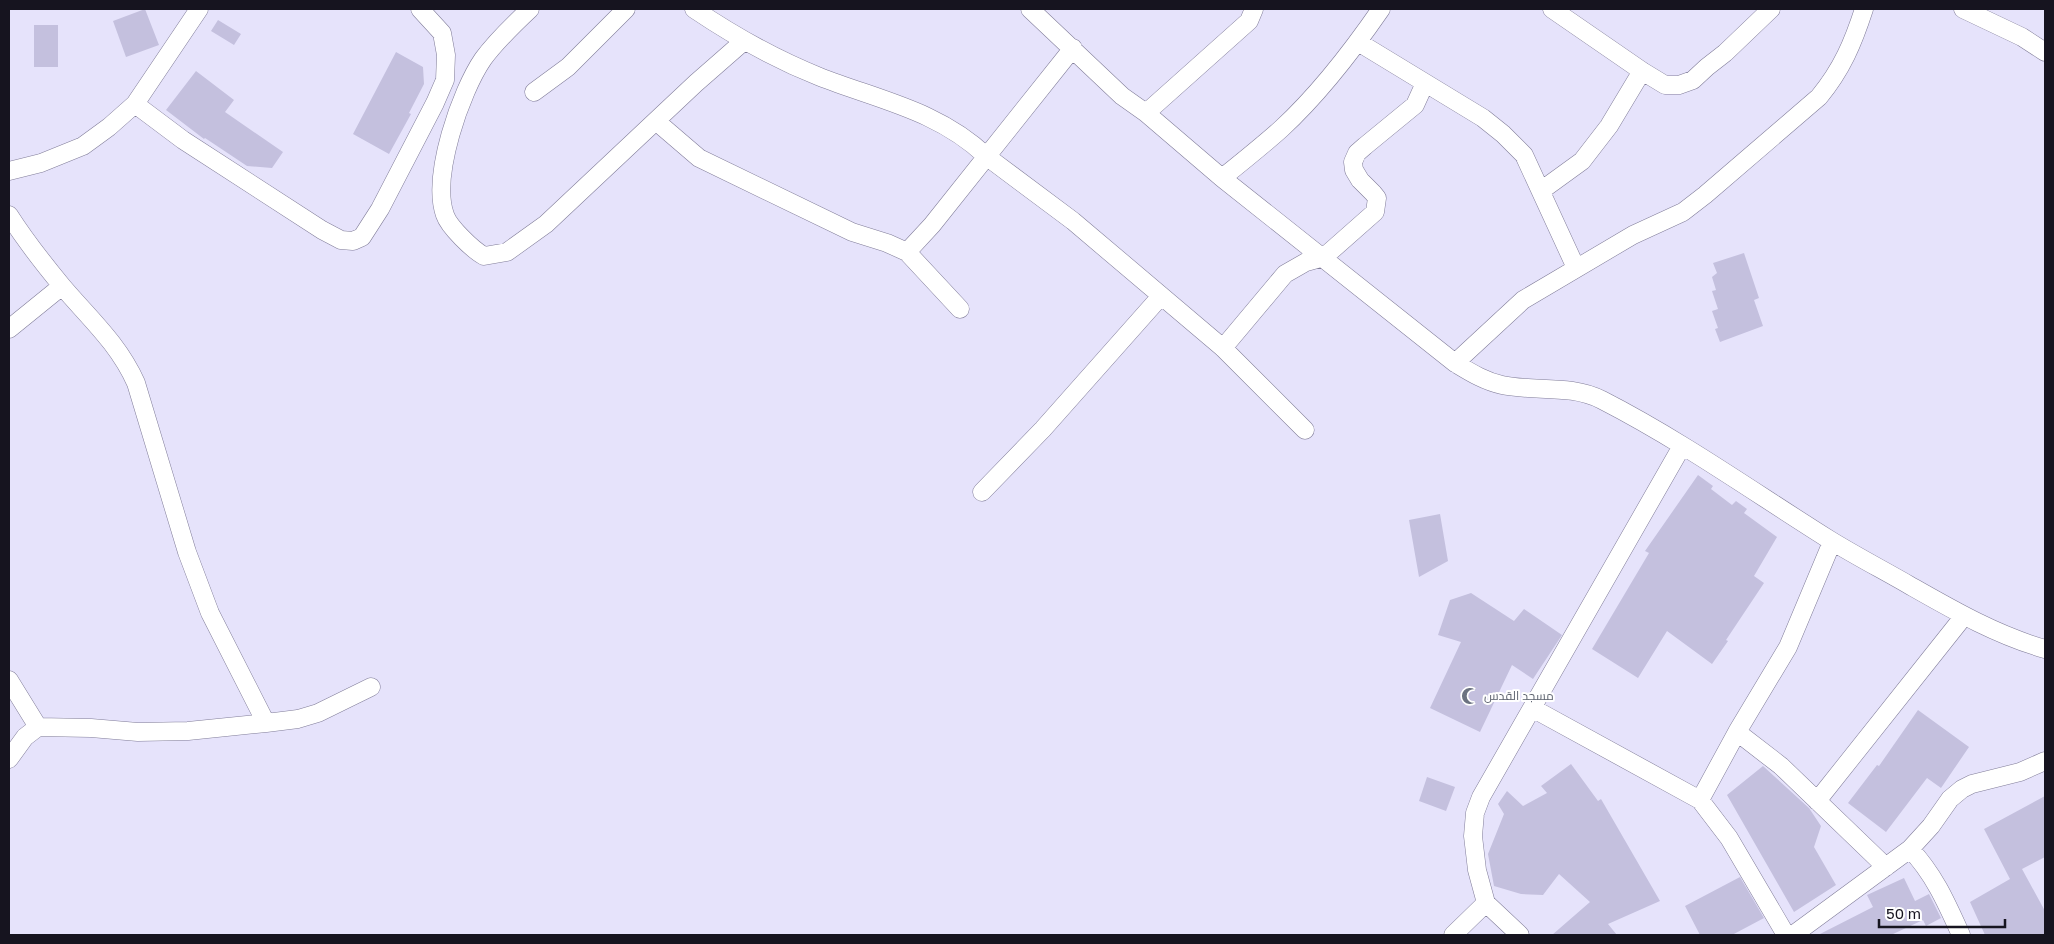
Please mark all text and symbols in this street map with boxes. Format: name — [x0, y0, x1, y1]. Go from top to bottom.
mosque icon: مسجد القدس — [1460, 686, 1480, 706]
place label: مسجد القدس — [1484, 688, 1554, 703]
scale bar — [1879, 896, 2005, 928]
text: 50 m — [1886, 904, 1921, 922]

